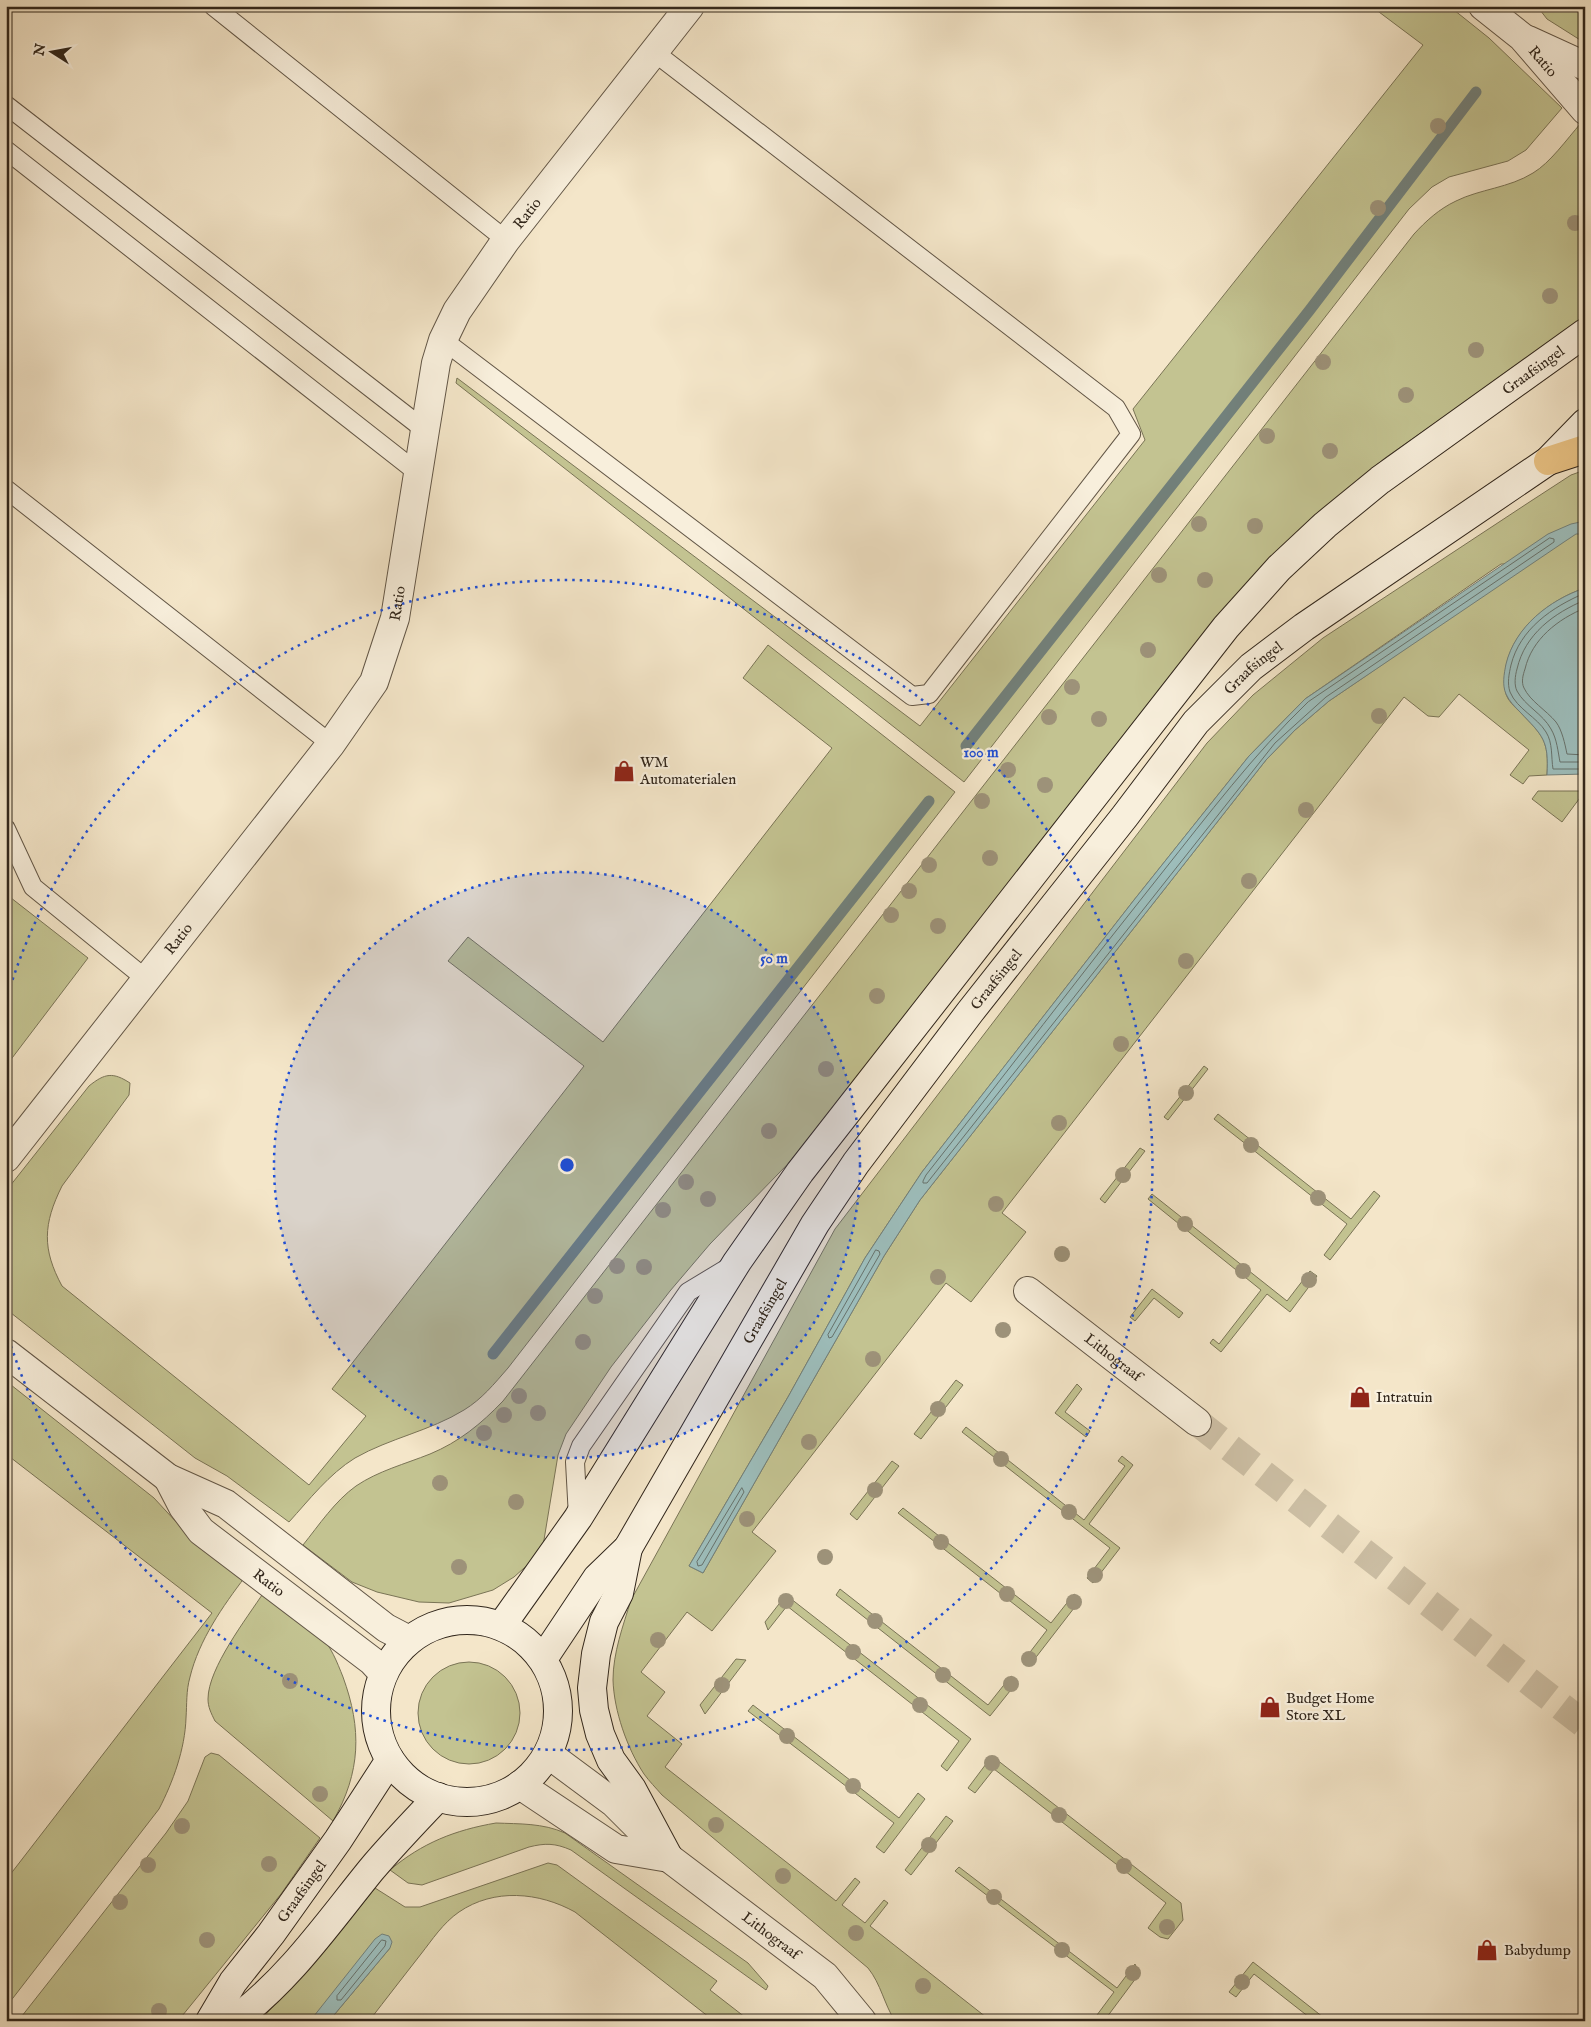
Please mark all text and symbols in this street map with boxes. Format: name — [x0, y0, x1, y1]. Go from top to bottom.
north arrow — [28, 28, 78, 78]
text: N — [30, 42, 50, 58]
street label: Ratio — [1524, 42, 1561, 81]
street label: Ratio — [509, 194, 546, 233]
street label: Graafsingel — [1499, 341, 1569, 399]
street label: Ratio — [386, 585, 410, 622]
street label: Graafsingel — [1220, 637, 1288, 699]
text: 100 m — [963, 743, 999, 762]
place label: WM Automaterialen — [639, 753, 736, 789]
shop icon: WM Automaterialen — [611, 758, 637, 784]
street label: Ratio — [160, 919, 197, 958]
street label: Graafsingel — [966, 945, 1027, 1014]
text: 50 m — [760, 949, 788, 968]
centre of rings — [558, 1156, 576, 1174]
street label: Graafsingel — [739, 1275, 792, 1347]
street label: Lithograaf — [1080, 1329, 1148, 1387]
shop icon: Intratuin — [1347, 1384, 1373, 1410]
place label: Intratuin — [1376, 1388, 1432, 1407]
street label: Ratio — [249, 1565, 288, 1601]
place label: Budget Home Store XL — [1286, 1689, 1374, 1725]
shop icon: Budget Home Store XL — [1257, 1694, 1283, 1720]
street label: Graafsingel — [273, 1856, 331, 1926]
street label: Lithograaf — [738, 1908, 806, 1965]
shop icon: Babydump — [1474, 1937, 1500, 1963]
place label: Babydump — [1504, 1941, 1571, 1960]

